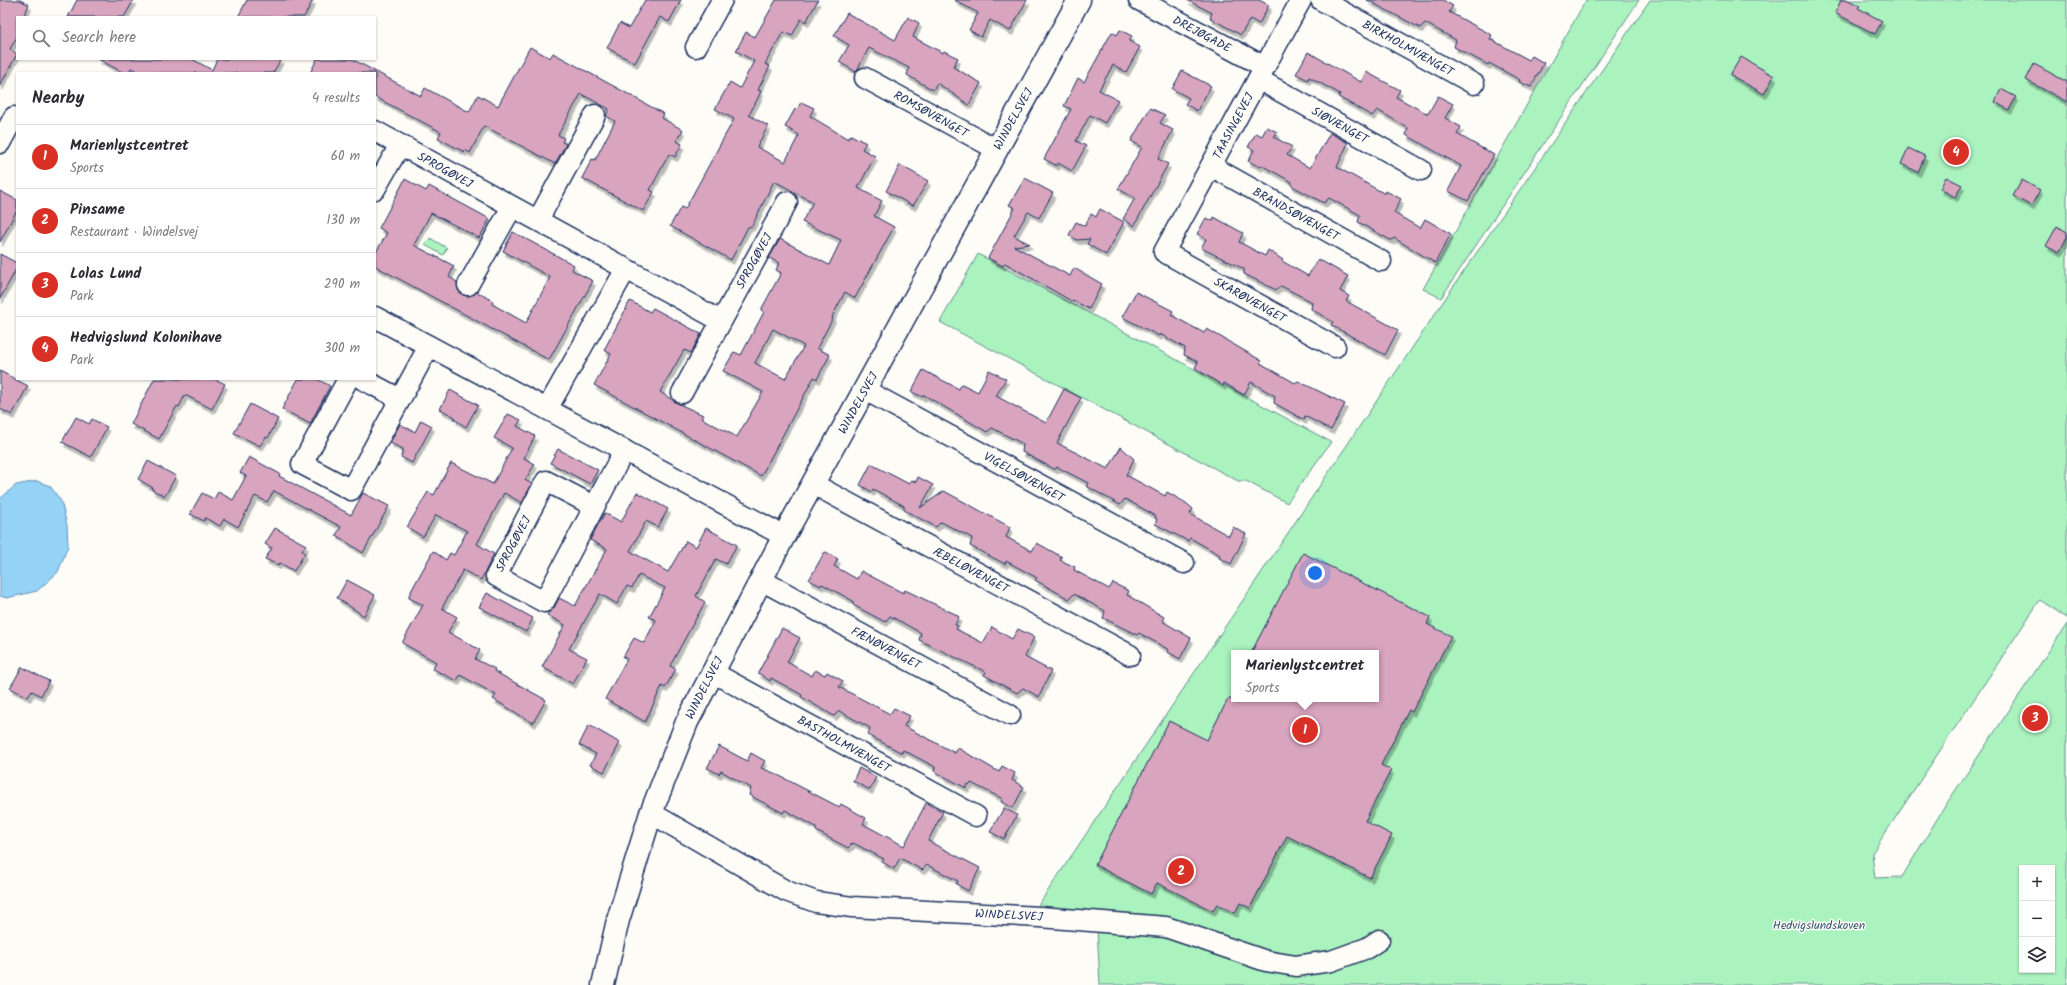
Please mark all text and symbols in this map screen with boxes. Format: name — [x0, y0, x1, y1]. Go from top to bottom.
street label: DREJØGADE — [1169, 11, 1235, 58]
street label: BIRKHOLMVÆNGET — [1358, 15, 1458, 82]
search box — [16, 16, 376, 60]
text: Search here — [62, 26, 136, 50]
icon: search — [30, 27, 52, 49]
text: Nearby — [32, 85, 84, 112]
street label: WINDELSVEJ — [989, 85, 1038, 154]
street label: ROMSØVÆNGET — [890, 86, 973, 144]
text: 4 results — [312, 88, 360, 109]
street label: TAASINGEVEJ — [1208, 89, 1259, 163]
street label: SIØVÆNGET — [1308, 102, 1373, 150]
text: Marienlystcentret — [70, 134, 189, 158]
pin: 4 — [1943, 137, 1969, 167]
text: 1 — [43, 146, 47, 167]
text: 60 m — [331, 146, 360, 167]
street label: SPROGØVEJ — [413, 147, 476, 194]
text: Sports — [70, 158, 104, 179]
street label: BRANDSØVÆNGET — [1249, 183, 1344, 247]
text: Pinsame — [70, 198, 125, 222]
text: 2 — [41, 210, 49, 231]
text: 130 m — [326, 210, 360, 231]
text: Restaurant · Windelsvej — [70, 222, 198, 243]
street label: SPROGØVEJ — [731, 230, 778, 293]
text: Lolas Lund — [70, 262, 141, 286]
street label: SKARØVÆNGET — [1210, 273, 1291, 329]
text: 3 — [41, 274, 49, 295]
text: 290 m — [324, 274, 360, 295]
text: Park — [70, 286, 94, 307]
text: Hedvigslund Kolonihave — [70, 326, 222, 350]
text: 4 — [41, 338, 49, 359]
text: 300 m — [324, 338, 360, 359]
text: Park — [70, 350, 94, 371]
street label: WINDELSVEJ — [834, 369, 883, 438]
street label: VIGELSØVÆNGET — [980, 447, 1069, 508]
street label: SPROGØVEJ — [491, 513, 536, 576]
street label: ÆBELØVÆNGET — [929, 542, 1014, 599]
your location — [1305, 563, 1325, 583]
street label: FÆNØVÆNGET — [847, 622, 926, 676]
popup — [1231, 650, 1379, 702]
street label: WINDELSVEJ — [681, 653, 729, 723]
text: Marienlystcentret — [1246, 654, 1364, 678]
text: Sports — [1246, 678, 1280, 699]
pin: 3 — [2022, 703, 2048, 733]
street label: BASTHOLMVÆNGET — [793, 711, 895, 779]
pin: 1 — [1292, 715, 1318, 745]
pin: 2 — [1168, 856, 1194, 886]
map controls — [2019, 865, 2055, 973]
button: + — [2019, 865, 2055, 901]
button: − — [2019, 901, 2055, 937]
street label: WINDELSVEJ — [975, 904, 1044, 927]
park label: Hedvigslundskoven — [1773, 916, 1865, 935]
button: layers — [2019, 937, 2055, 973]

